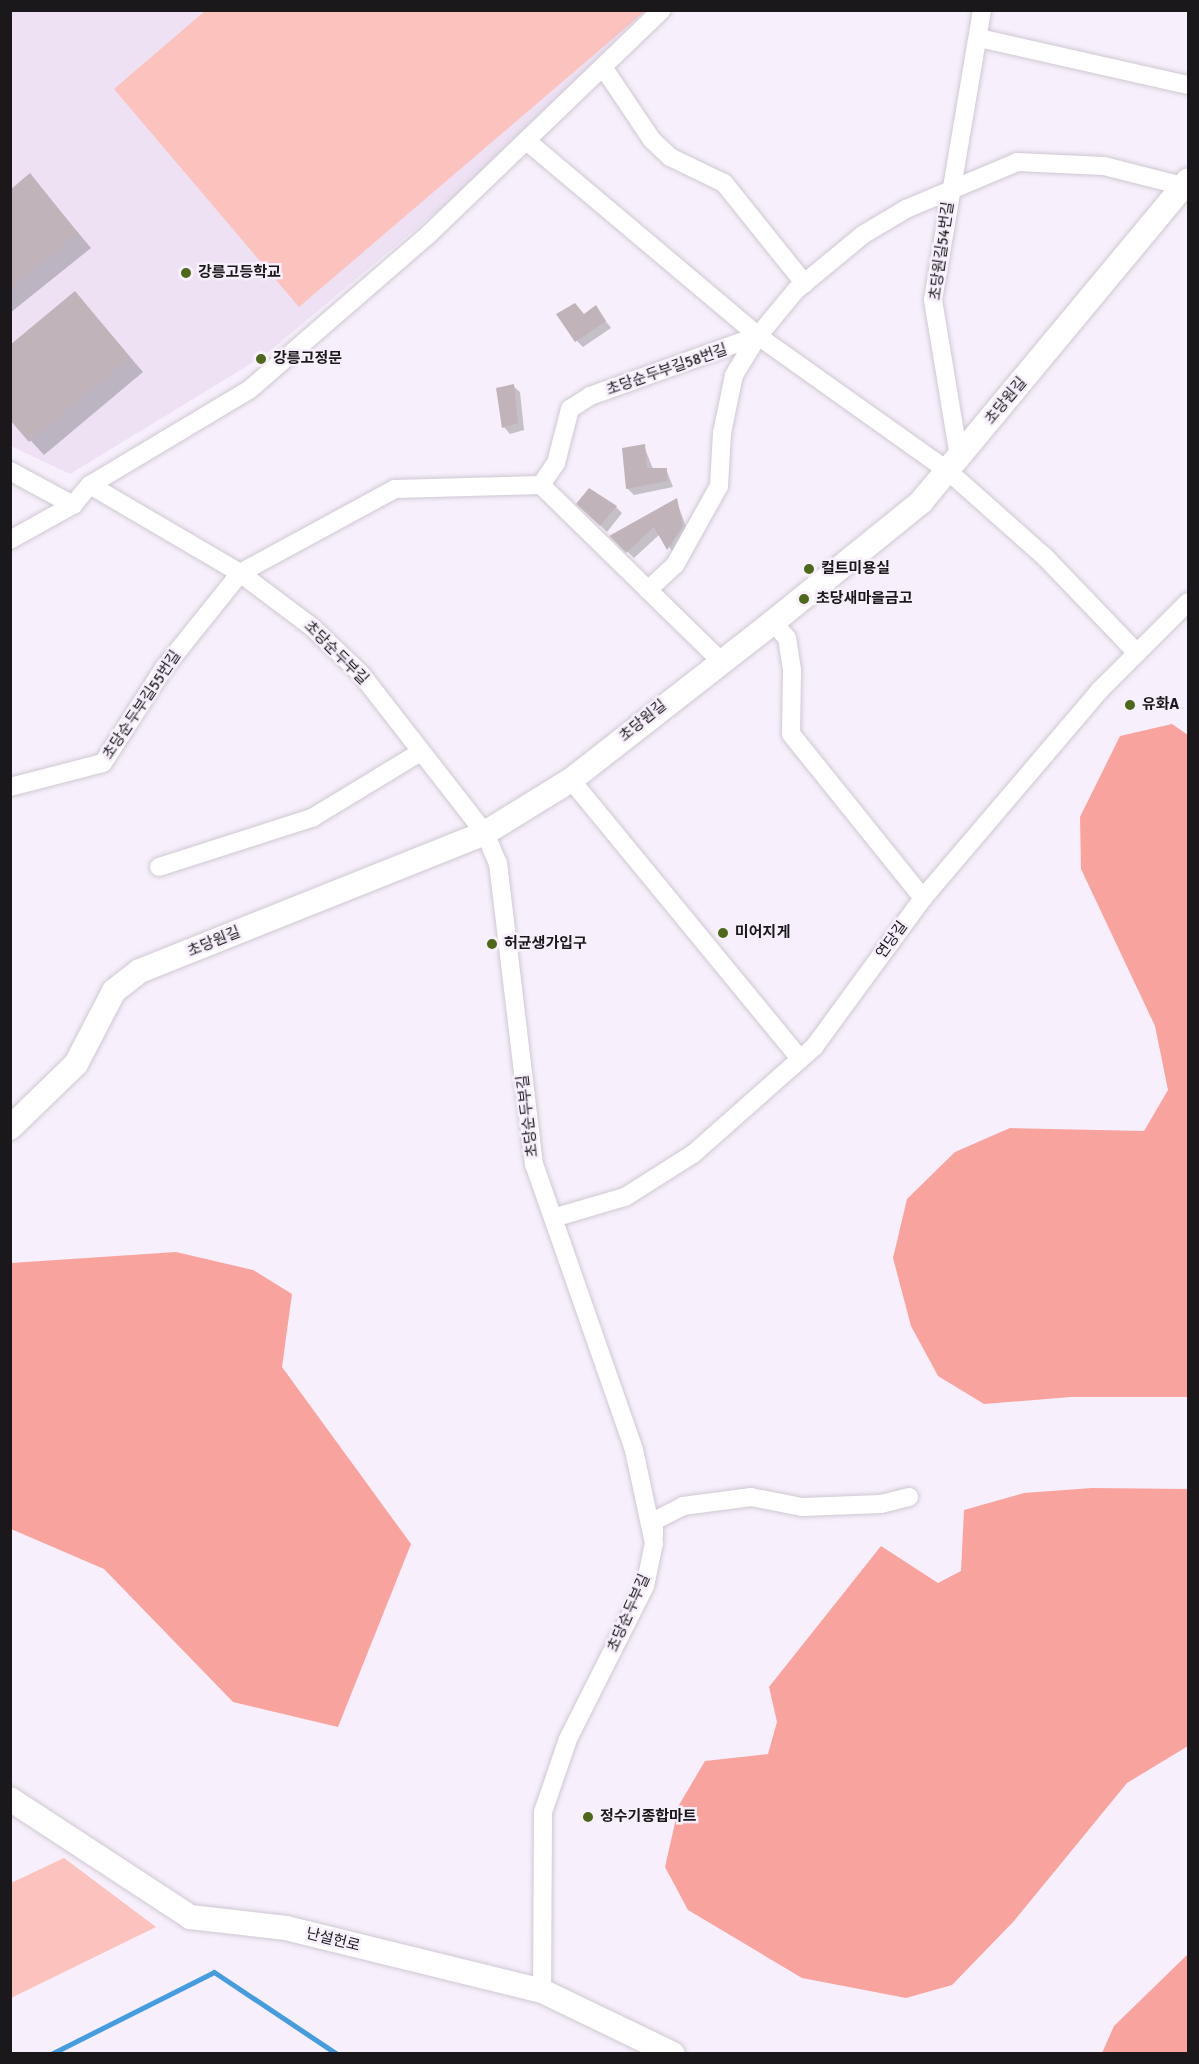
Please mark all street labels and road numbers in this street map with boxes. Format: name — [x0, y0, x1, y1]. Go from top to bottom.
street label: 초당원길54번길 — [926, 201, 958, 301]
street label: 초당순두부길58번길 — [604, 341, 730, 399]
street label: 초당원길 — [981, 374, 1031, 428]
street label: 초당순두부길 — [300, 617, 372, 689]
street label: 초당순두부길55번길 — [99, 647, 185, 763]
street label: 초당원길 — [616, 697, 670, 745]
street label: 연당길 — [873, 918, 911, 962]
street label: 초당원길 — [185, 923, 243, 961]
street label: 초당순두부길 — [514, 1074, 542, 1158]
street label: 초당순두부길 — [604, 1572, 654, 1654]
street label: 난설헌로 — [304, 1925, 362, 1955]

